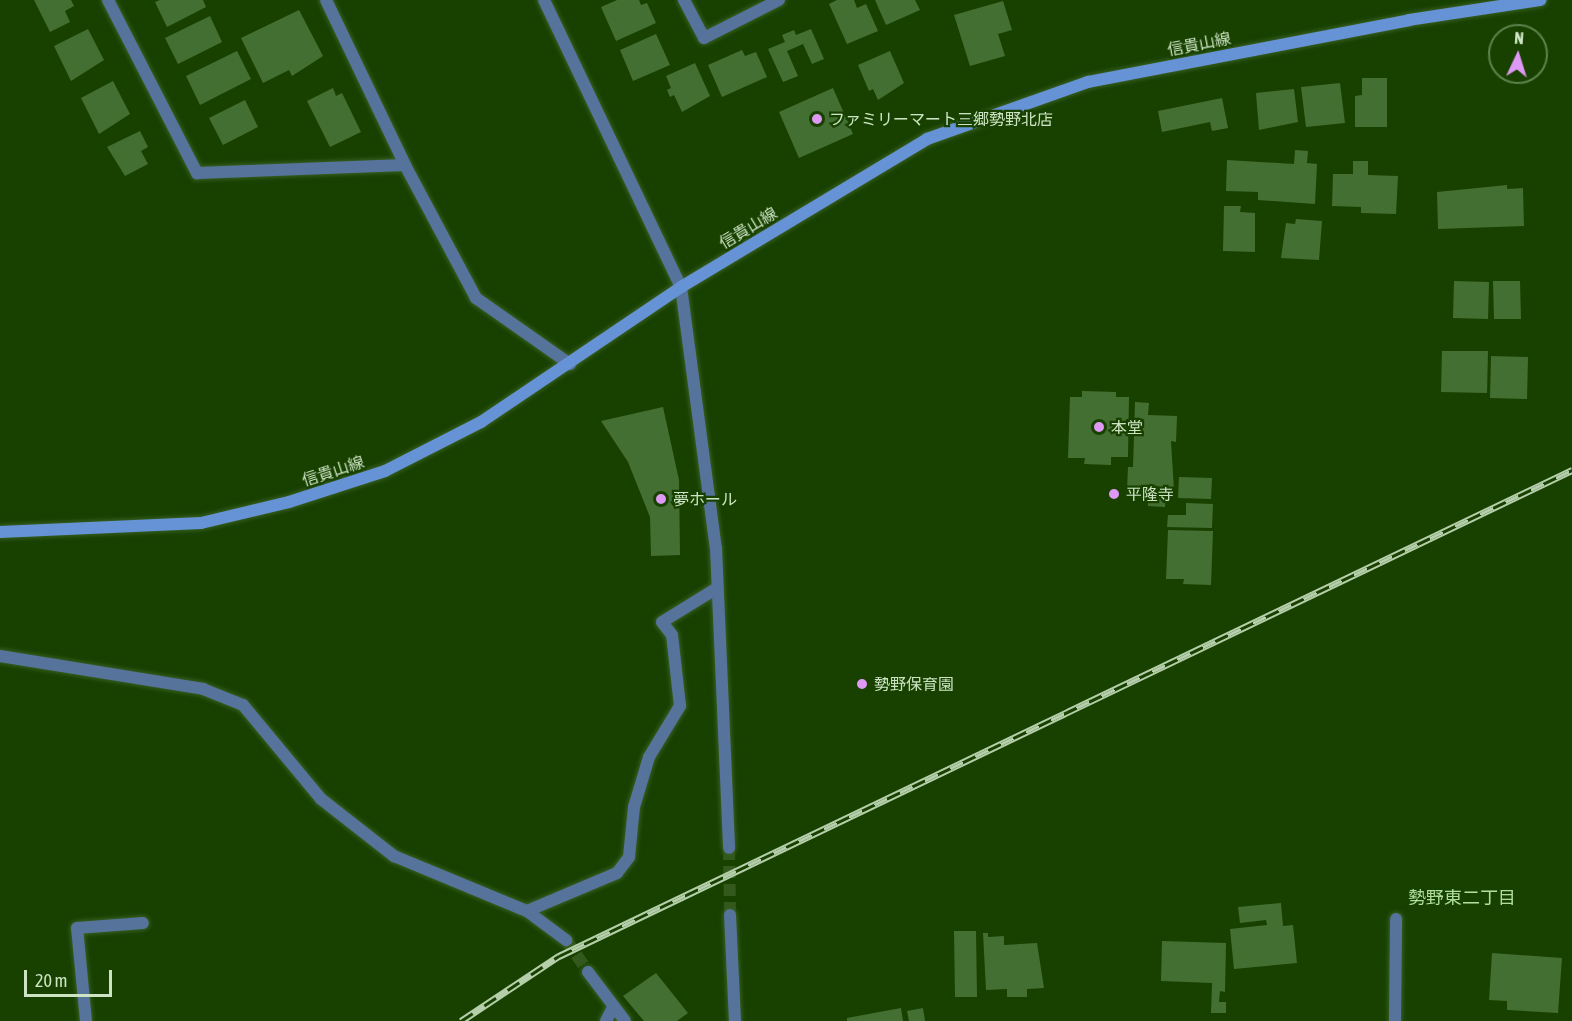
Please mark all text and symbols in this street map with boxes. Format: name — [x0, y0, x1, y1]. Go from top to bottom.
north arrow — [1488, 24, 1548, 84]
street label: 信貴山線 — [1166, 28, 1232, 60]
text: N — [1514, 29, 1524, 47]
place label: ファミリーマート三郷勢野北店 — [829, 109, 1053, 129]
marker: ファミリーマート三郷勢野北店 — [810, 112, 824, 126]
street label: 信貴山線 — [716, 203, 780, 253]
place label: 本堂 — [1111, 417, 1143, 437]
marker: 本堂 — [1092, 420, 1106, 434]
street label: 信貴山線 — [300, 452, 366, 490]
place label: 平隆寺 — [1126, 484, 1174, 504]
marker: 平隆寺 — [1107, 487, 1121, 501]
place label: 夢ホール — [673, 489, 737, 509]
marker: 夢ホール — [654, 492, 668, 506]
place label: 勢野保育園 — [874, 674, 954, 694]
marker: 勢野保育園 — [855, 677, 869, 691]
district label: 勢野東二丁目 — [1408, 887, 1516, 909]
scale bar — [27, 958, 116, 996]
text: 20 m — [35, 970, 67, 991]

